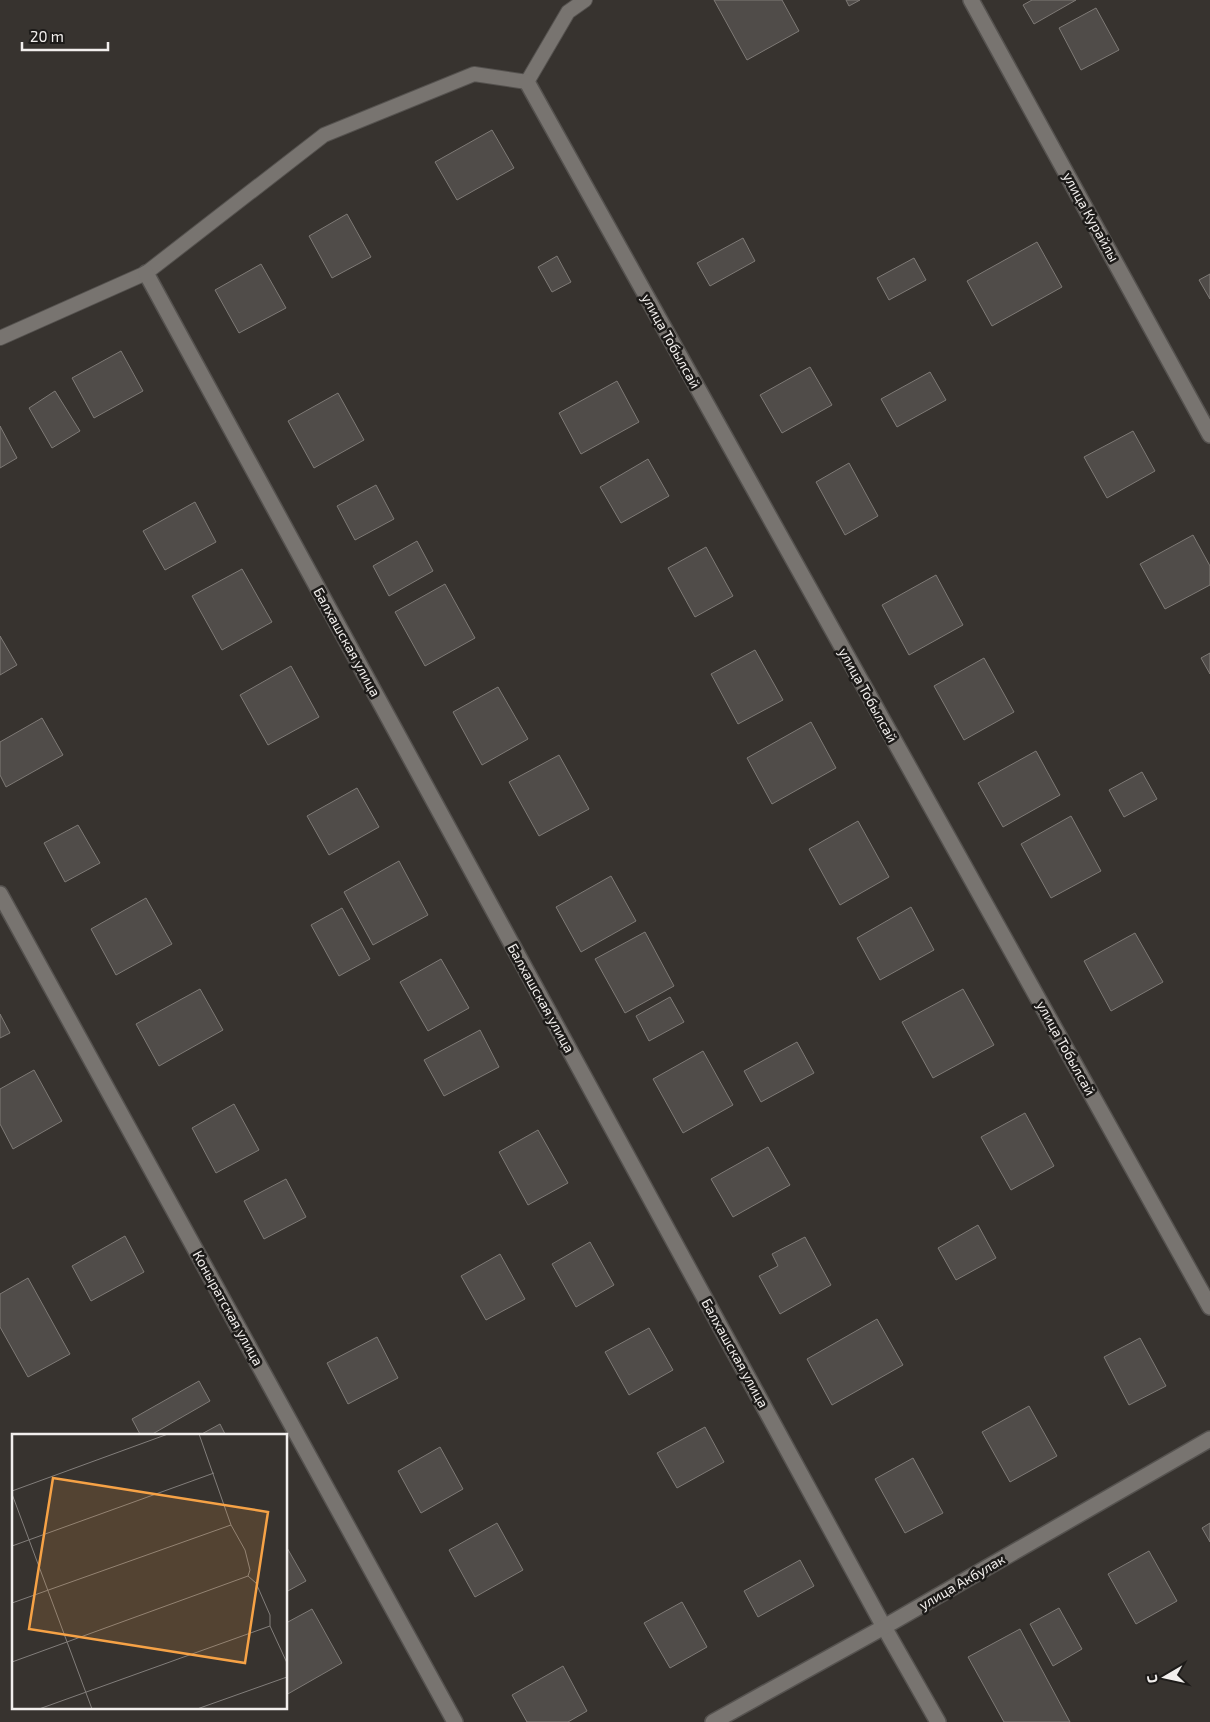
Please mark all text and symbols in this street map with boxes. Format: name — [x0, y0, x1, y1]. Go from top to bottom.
scale bar — [22, 20, 109, 52]
text: 20 m — [30, 27, 64, 45]
street label: улица Курайлы — [1060, 169, 1123, 265]
street label: улица Тобылсай — [638, 290, 704, 391]
street label: Балхашская улица — [310, 584, 385, 699]
street label: улица Тобылсай — [835, 644, 901, 745]
street label: Балхашская улица — [504, 940, 579, 1055]
street label: улица Тобылсай — [1033, 997, 1099, 1098]
street label: Коныратская улица — [190, 1247, 267, 1368]
street label: Балхашская улица — [698, 1295, 773, 1410]
inset map — [12, 1434, 288, 1710]
street label: улица Акбулак — [916, 1550, 1008, 1613]
north arrow — [1140, 1652, 1190, 1702]
text: С — [1143, 1674, 1161, 1685]

